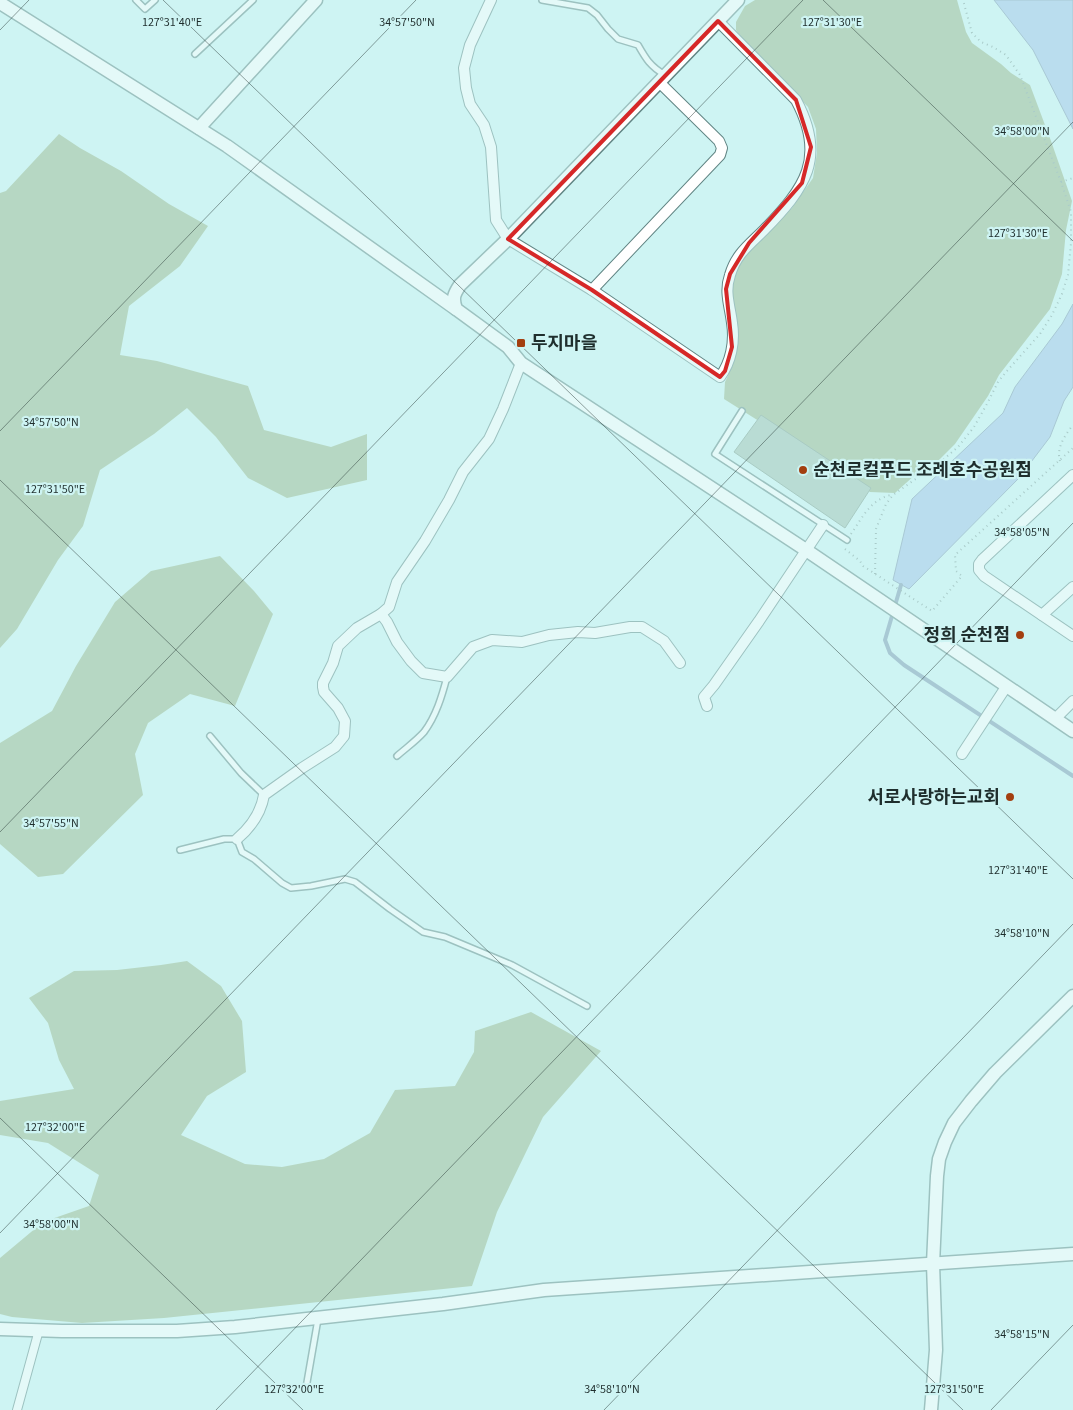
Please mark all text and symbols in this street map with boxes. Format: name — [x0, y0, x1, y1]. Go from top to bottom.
text: 127°31'40"E — [142, 14, 202, 31]
text: 34°57'50"N — [379, 14, 435, 31]
text: 127°31'30"E — [802, 14, 862, 31]
text: 34°58'00"N — [994, 123, 1050, 140]
text: 127°31'30"E — [988, 225, 1048, 242]
place label: 두지마을 — [531, 331, 597, 356]
marker: 두지마을 — [515, 337, 527, 349]
text: 34°57'50"N — [23, 414, 79, 431]
place label: 순천로컬푸드 조례호수공원점 — [813, 458, 1032, 483]
marker: 순천로컬푸드 조례호수공원점 — [797, 464, 809, 476]
text: 127°31'50"E — [25, 481, 85, 498]
text: 34°58'05"N — [994, 524, 1050, 541]
place label: 정희 순천점 — [924, 623, 1010, 648]
marker: 정희 순천점 — [1014, 629, 1026, 641]
place label: 서로사랑하는교회 — [868, 785, 1000, 810]
marker: 서로사랑하는교회 — [1004, 791, 1016, 803]
text: 34°57'55"N — [23, 815, 79, 832]
text: 127°31'40"E — [988, 862, 1048, 879]
text: 34°58'10"N — [994, 925, 1050, 942]
text: 127°32'00"E — [25, 1119, 85, 1136]
text: 34°58'00"N — [23, 1216, 79, 1233]
text: 34°58'15"N — [994, 1326, 1050, 1343]
text: 127°32'00"E — [264, 1381, 324, 1398]
text: 34°58'10"N — [584, 1381, 640, 1398]
text: 127°31'50"E — [924, 1381, 984, 1398]

